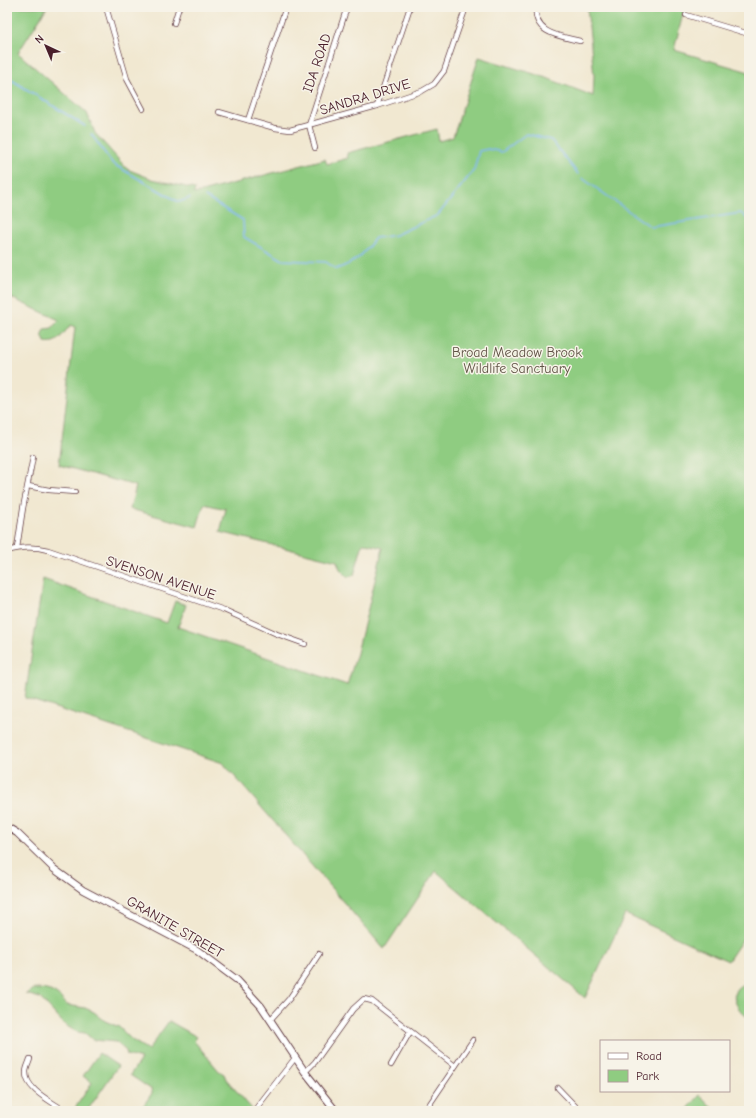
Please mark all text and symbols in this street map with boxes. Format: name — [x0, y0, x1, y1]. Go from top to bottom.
north arrow — [26, 26, 66, 66]
street label: IDA ROAD — [299, 31, 335, 95]
text: N — [32, 32, 47, 46]
street label: SANDRA DRIVE — [318, 75, 412, 119]
park label: Broad Meadow Brook Wildlife Sanctuary — [452, 344, 582, 377]
street label: SVENSON AVENUE — [104, 552, 218, 604]
street label: GRANITE STREET — [123, 892, 227, 962]
legend — [600, 1040, 730, 1092]
text: Road — [636, 1049, 662, 1063]
text: Park — [636, 1069, 659, 1083]

